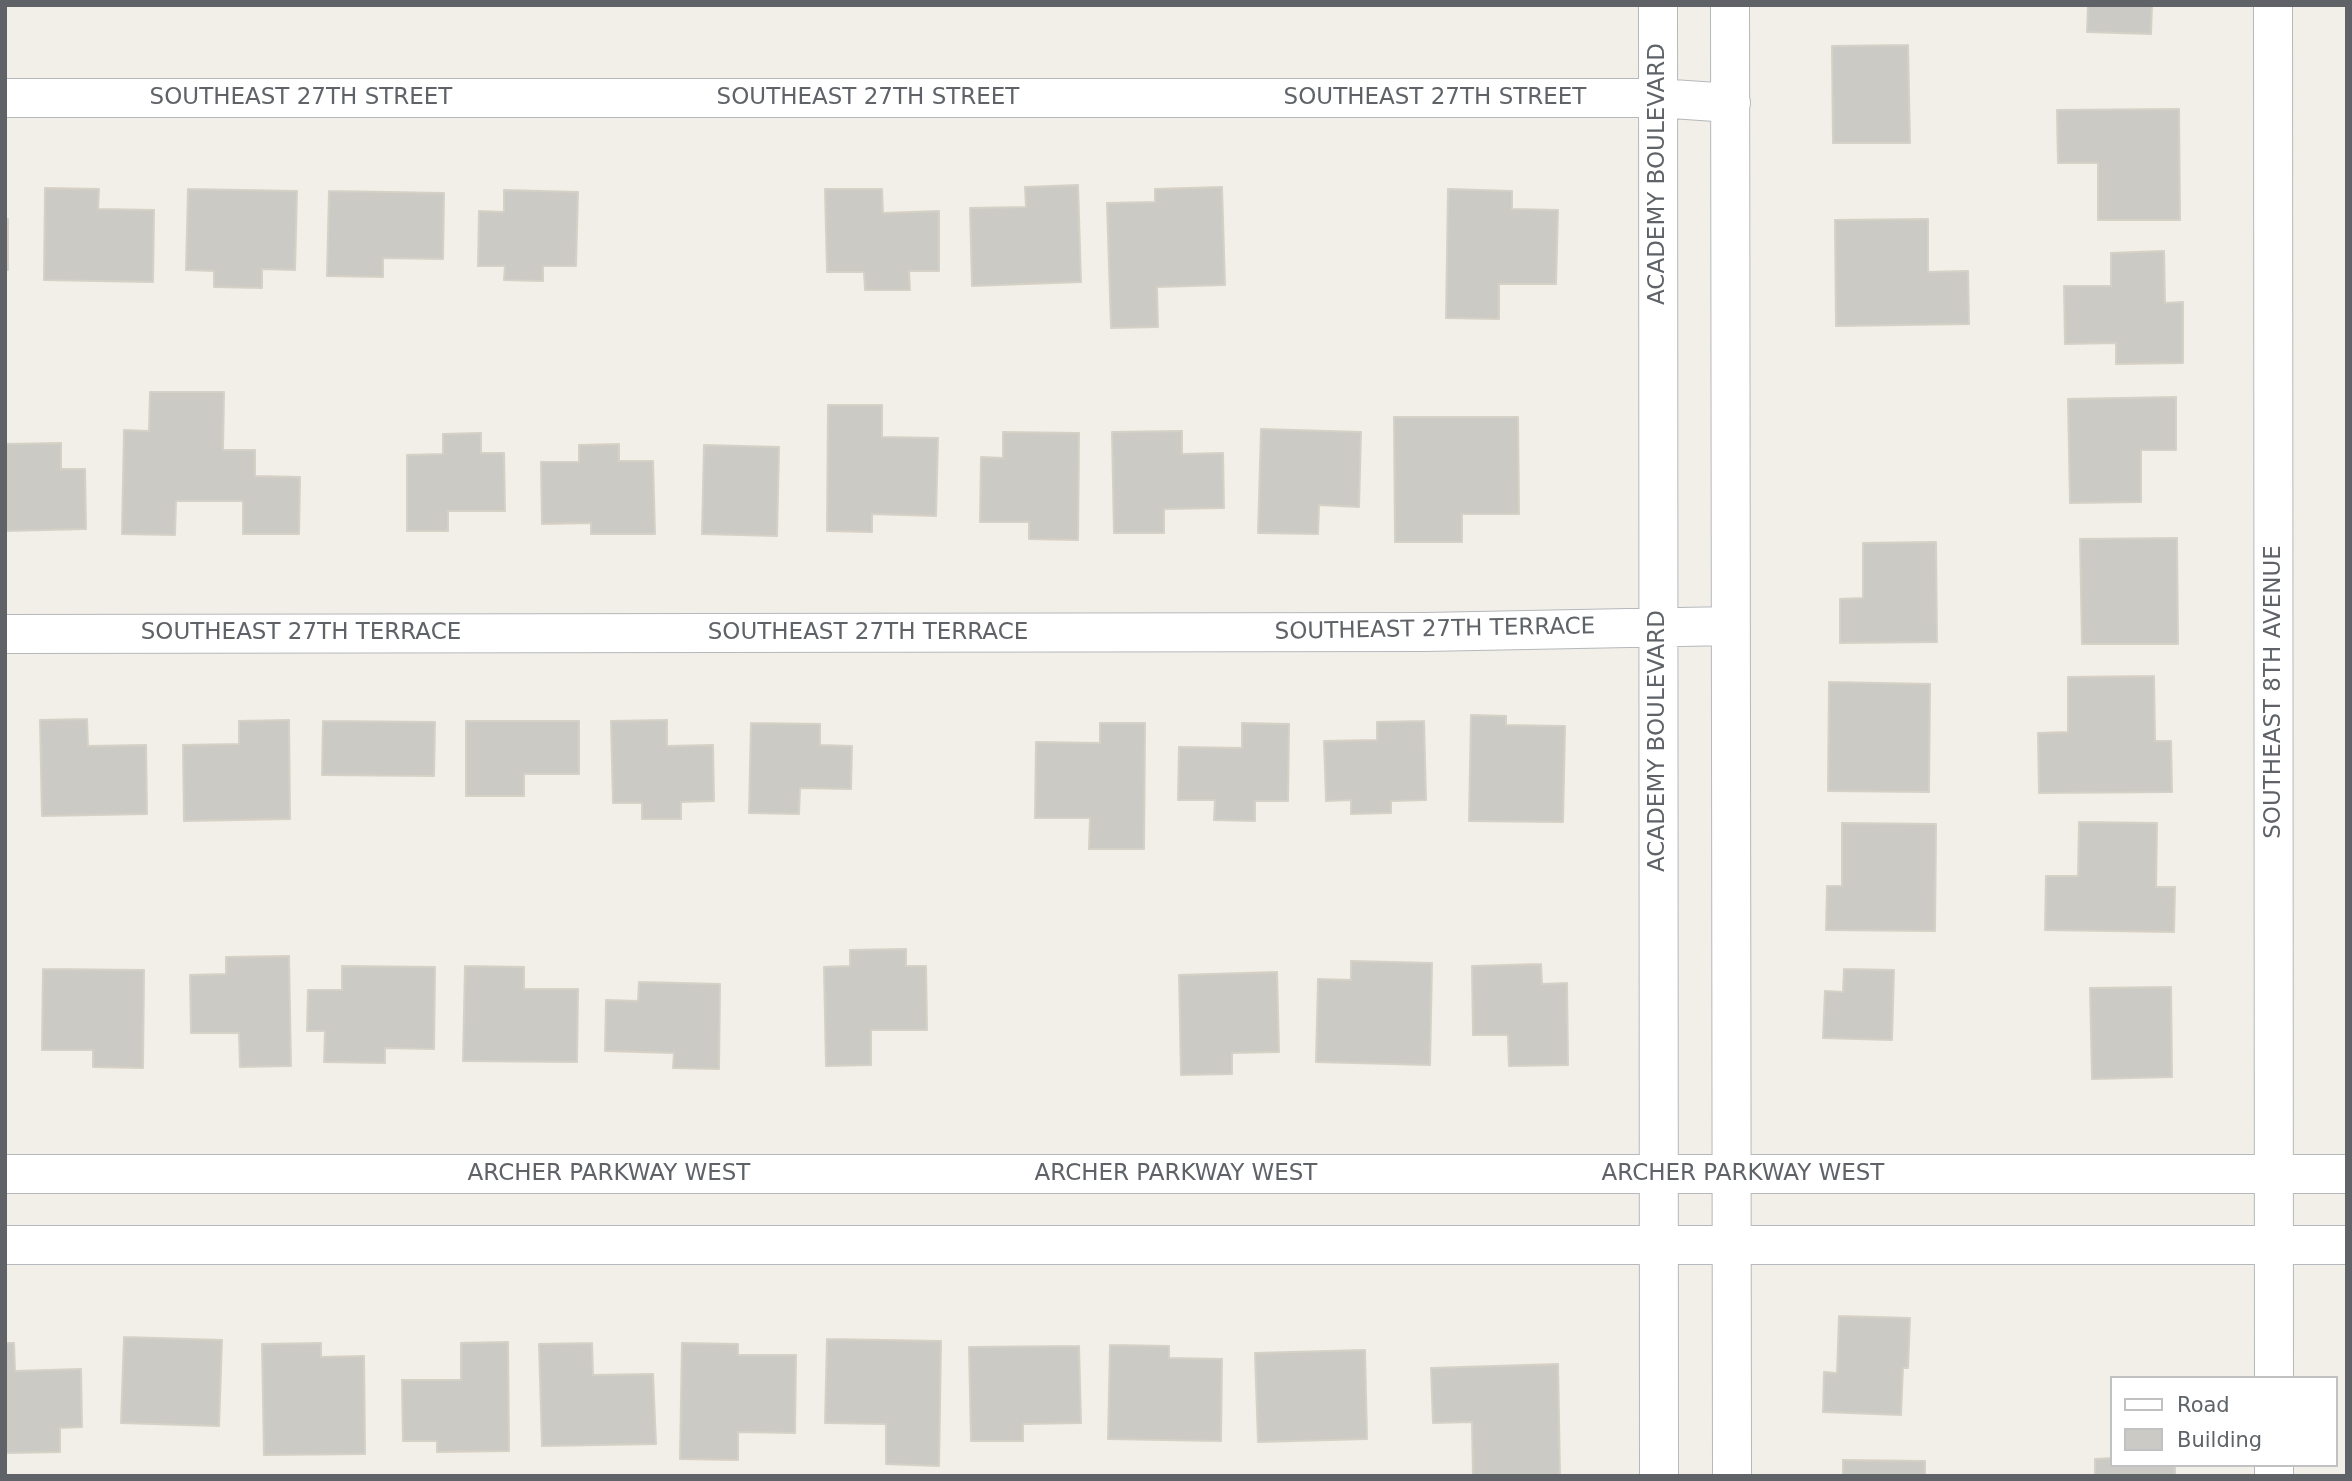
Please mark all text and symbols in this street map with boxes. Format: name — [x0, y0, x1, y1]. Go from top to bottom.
street label: ACADEMY BOULEVARD — [1644, 43, 1672, 305]
street label: SOUTHEAST 27TH STREET — [150, 84, 452, 112]
street label: SOUTHEAST 27TH STREET — [717, 84, 1019, 112]
street label: SOUTHEAST 27TH STREET — [1284, 84, 1586, 112]
street label: SOUTHEAST 8TH AVENUE — [2260, 545, 2288, 839]
street label: ACADEMY BOULEVARD — [1644, 610, 1672, 872]
street label: SOUTHEAST 27TH TERRACE — [1275, 613, 1595, 647]
street label: SOUTHEAST 27TH TERRACE — [141, 619, 461, 647]
street label: SOUTHEAST 27TH TERRACE — [708, 619, 1028, 647]
street label: ARCHER PARKWAY WEST — [468, 1160, 750, 1188]
street label: ARCHER PARKWAY WEST — [1035, 1160, 1317, 1188]
street label: ARCHER PARKWAY WEST — [1602, 1160, 1884, 1188]
legend — [2110, 1376, 2338, 1467]
text: Road — [2177, 1393, 2230, 1417]
text: Building — [2177, 1428, 2262, 1452]

